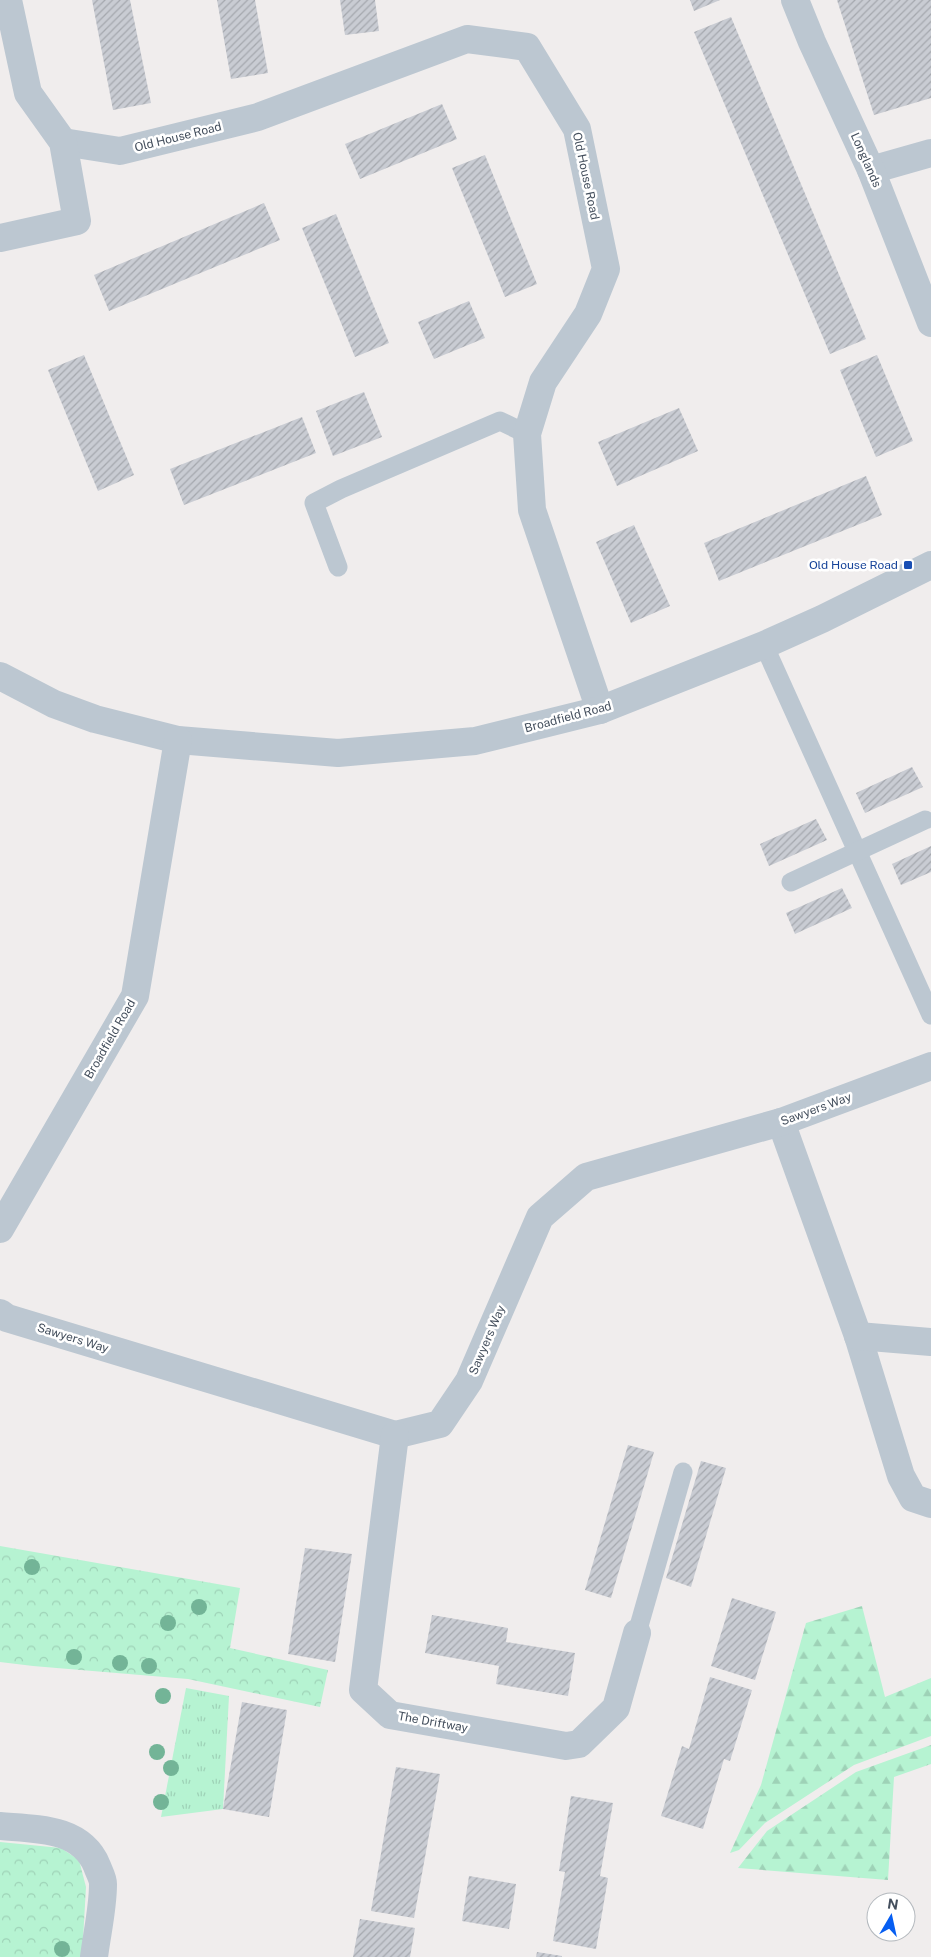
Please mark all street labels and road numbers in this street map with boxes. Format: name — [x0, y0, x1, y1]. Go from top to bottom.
street label: Old House Road — [133, 119, 223, 155]
street label: Old House Road — [570, 131, 602, 221]
street label: Longlands — [848, 131, 884, 189]
street label: Broadfield Road — [523, 699, 613, 735]
street label: Broadfield Road — [82, 997, 138, 1081]
street label: Sawyers Way — [779, 1090, 854, 1128]
street label: Sawyers Way — [466, 1303, 508, 1377]
street label: Sawyers Way — [36, 1320, 111, 1356]
street label: The Driftway — [397, 1709, 470, 1735]

